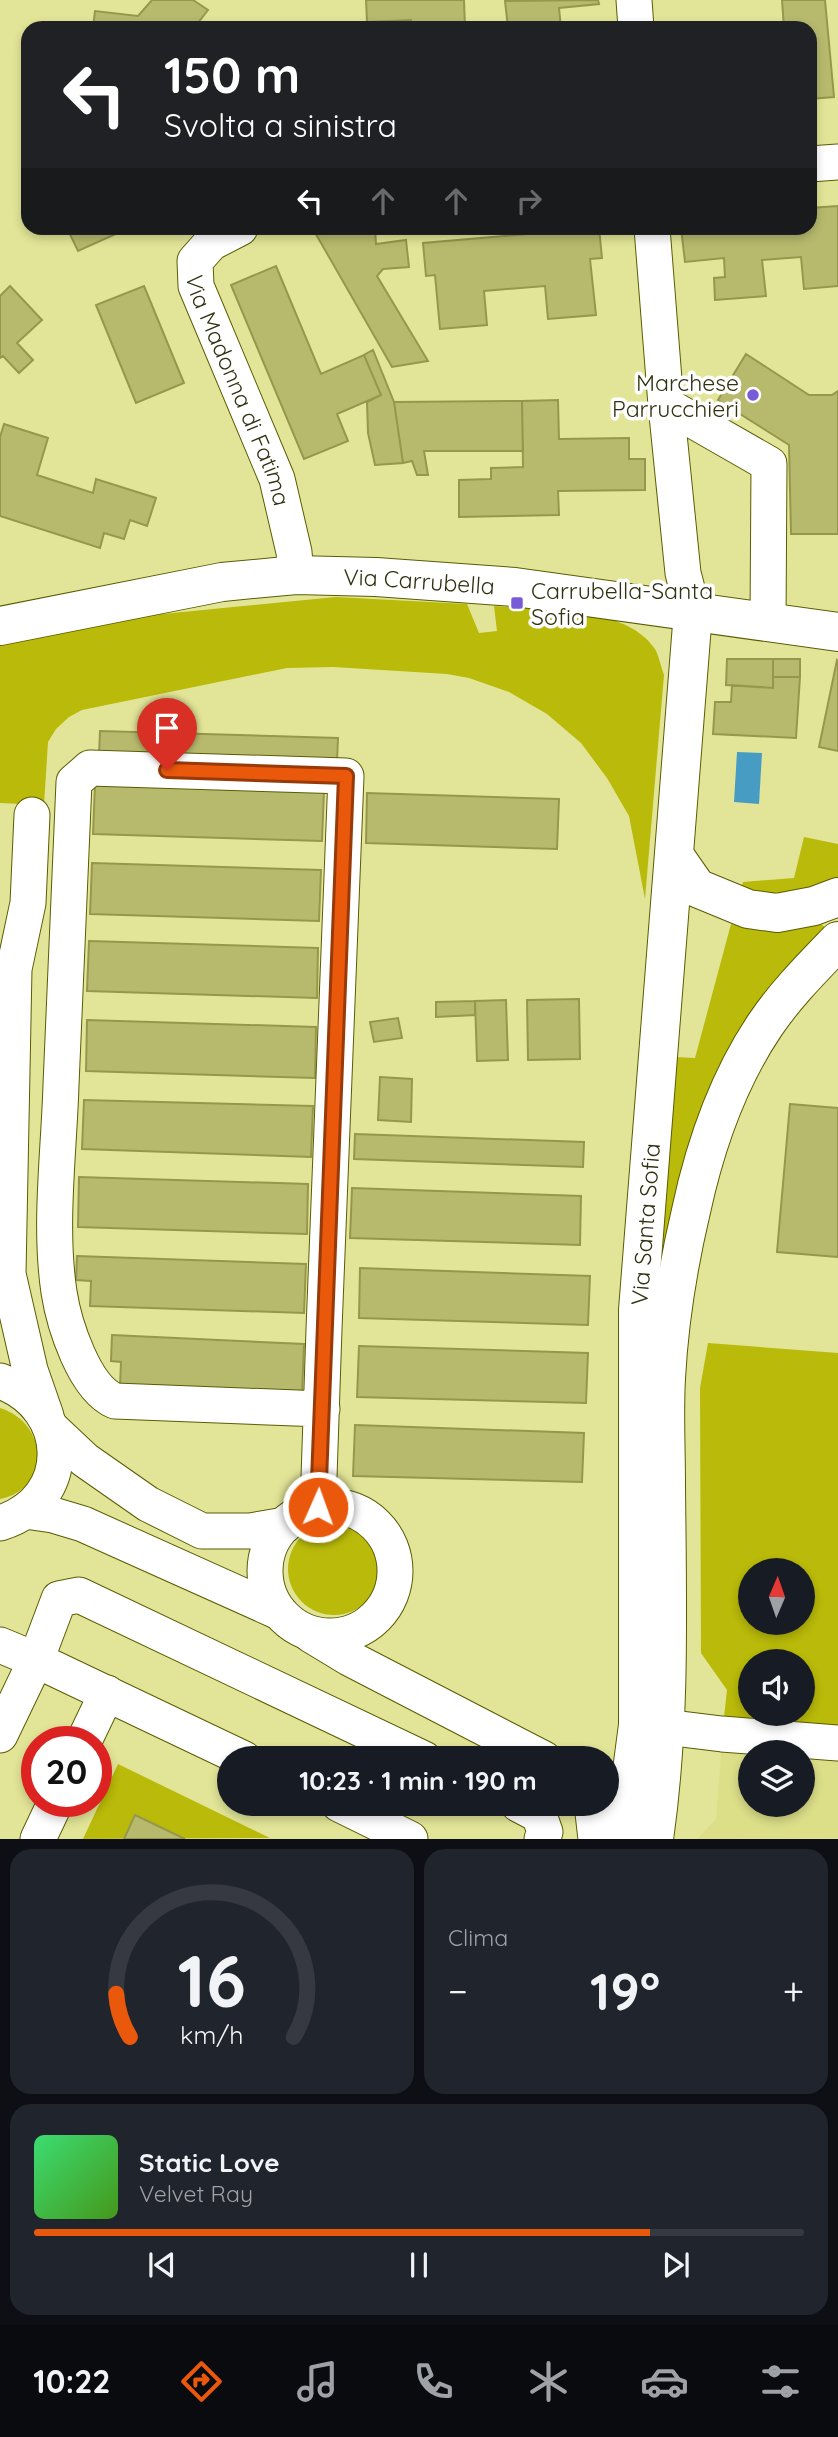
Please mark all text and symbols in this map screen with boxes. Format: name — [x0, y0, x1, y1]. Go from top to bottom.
text: 150 m — [164, 44, 300, 105]
icon: left — [49, 49, 140, 140]
text: Svolta a sinistra — [164, 105, 397, 145]
icon: left — [291, 182, 329, 220]
icon: ahead — [364, 182, 402, 220]
icon: ahead — [437, 182, 475, 220]
icon: right — [510, 182, 548, 220]
street label: Via Madonna di Fatima — [181, 274, 297, 508]
place label: Marchese Parrucchieri — [612, 368, 739, 423]
marker: Marchese Parrucchieri — [745, 387, 761, 403]
street label: Via Carrubella — [343, 562, 496, 600]
place label: Carrubella-Santa Sofia — [531, 576, 713, 631]
marker: Carrubella-Santa Sofia — [509, 595, 525, 611]
pin — [137, 698, 197, 770]
icon: arrive — [148, 709, 186, 747]
street label: Via Santa Sofia — [624, 1142, 666, 1306]
position arrow — [281, 1470, 355, 1544]
north arrow — [738, 1558, 816, 1634]
map controls — [738, 1558, 815, 1817]
button: sound — [738, 1649, 815, 1726]
speed limit sign: 20 — [21, 1726, 112, 1817]
button: layers — [738, 1740, 815, 1817]
text: 10:23 · 1 min · 190 m — [299, 1764, 537, 1797]
text: Clima — [448, 1923, 508, 1952]
text: 16 — [178, 1935, 246, 2026]
text: 19° — [590, 1958, 660, 2023]
text: − — [448, 1967, 468, 2015]
text: + — [783, 1967, 804, 2015]
text: km/h — [180, 2019, 244, 2050]
text: Static Love — [139, 2146, 280, 2179]
text: Velvet Ray — [139, 2179, 253, 2208]
icon: previous — [143, 2246, 181, 2284]
icon: pause — [400, 2246, 438, 2284]
icon: next — [657, 2246, 695, 2284]
icon: directions — [177, 2357, 226, 2406]
icon: music — [293, 2357, 342, 2406]
icon: phone — [409, 2357, 458, 2406]
icon: climate — [524, 2357, 573, 2406]
icon: car — [640, 2357, 689, 2406]
icon: filters — [756, 2357, 805, 2406]
text: 10:22 — [33, 2361, 111, 2401]

